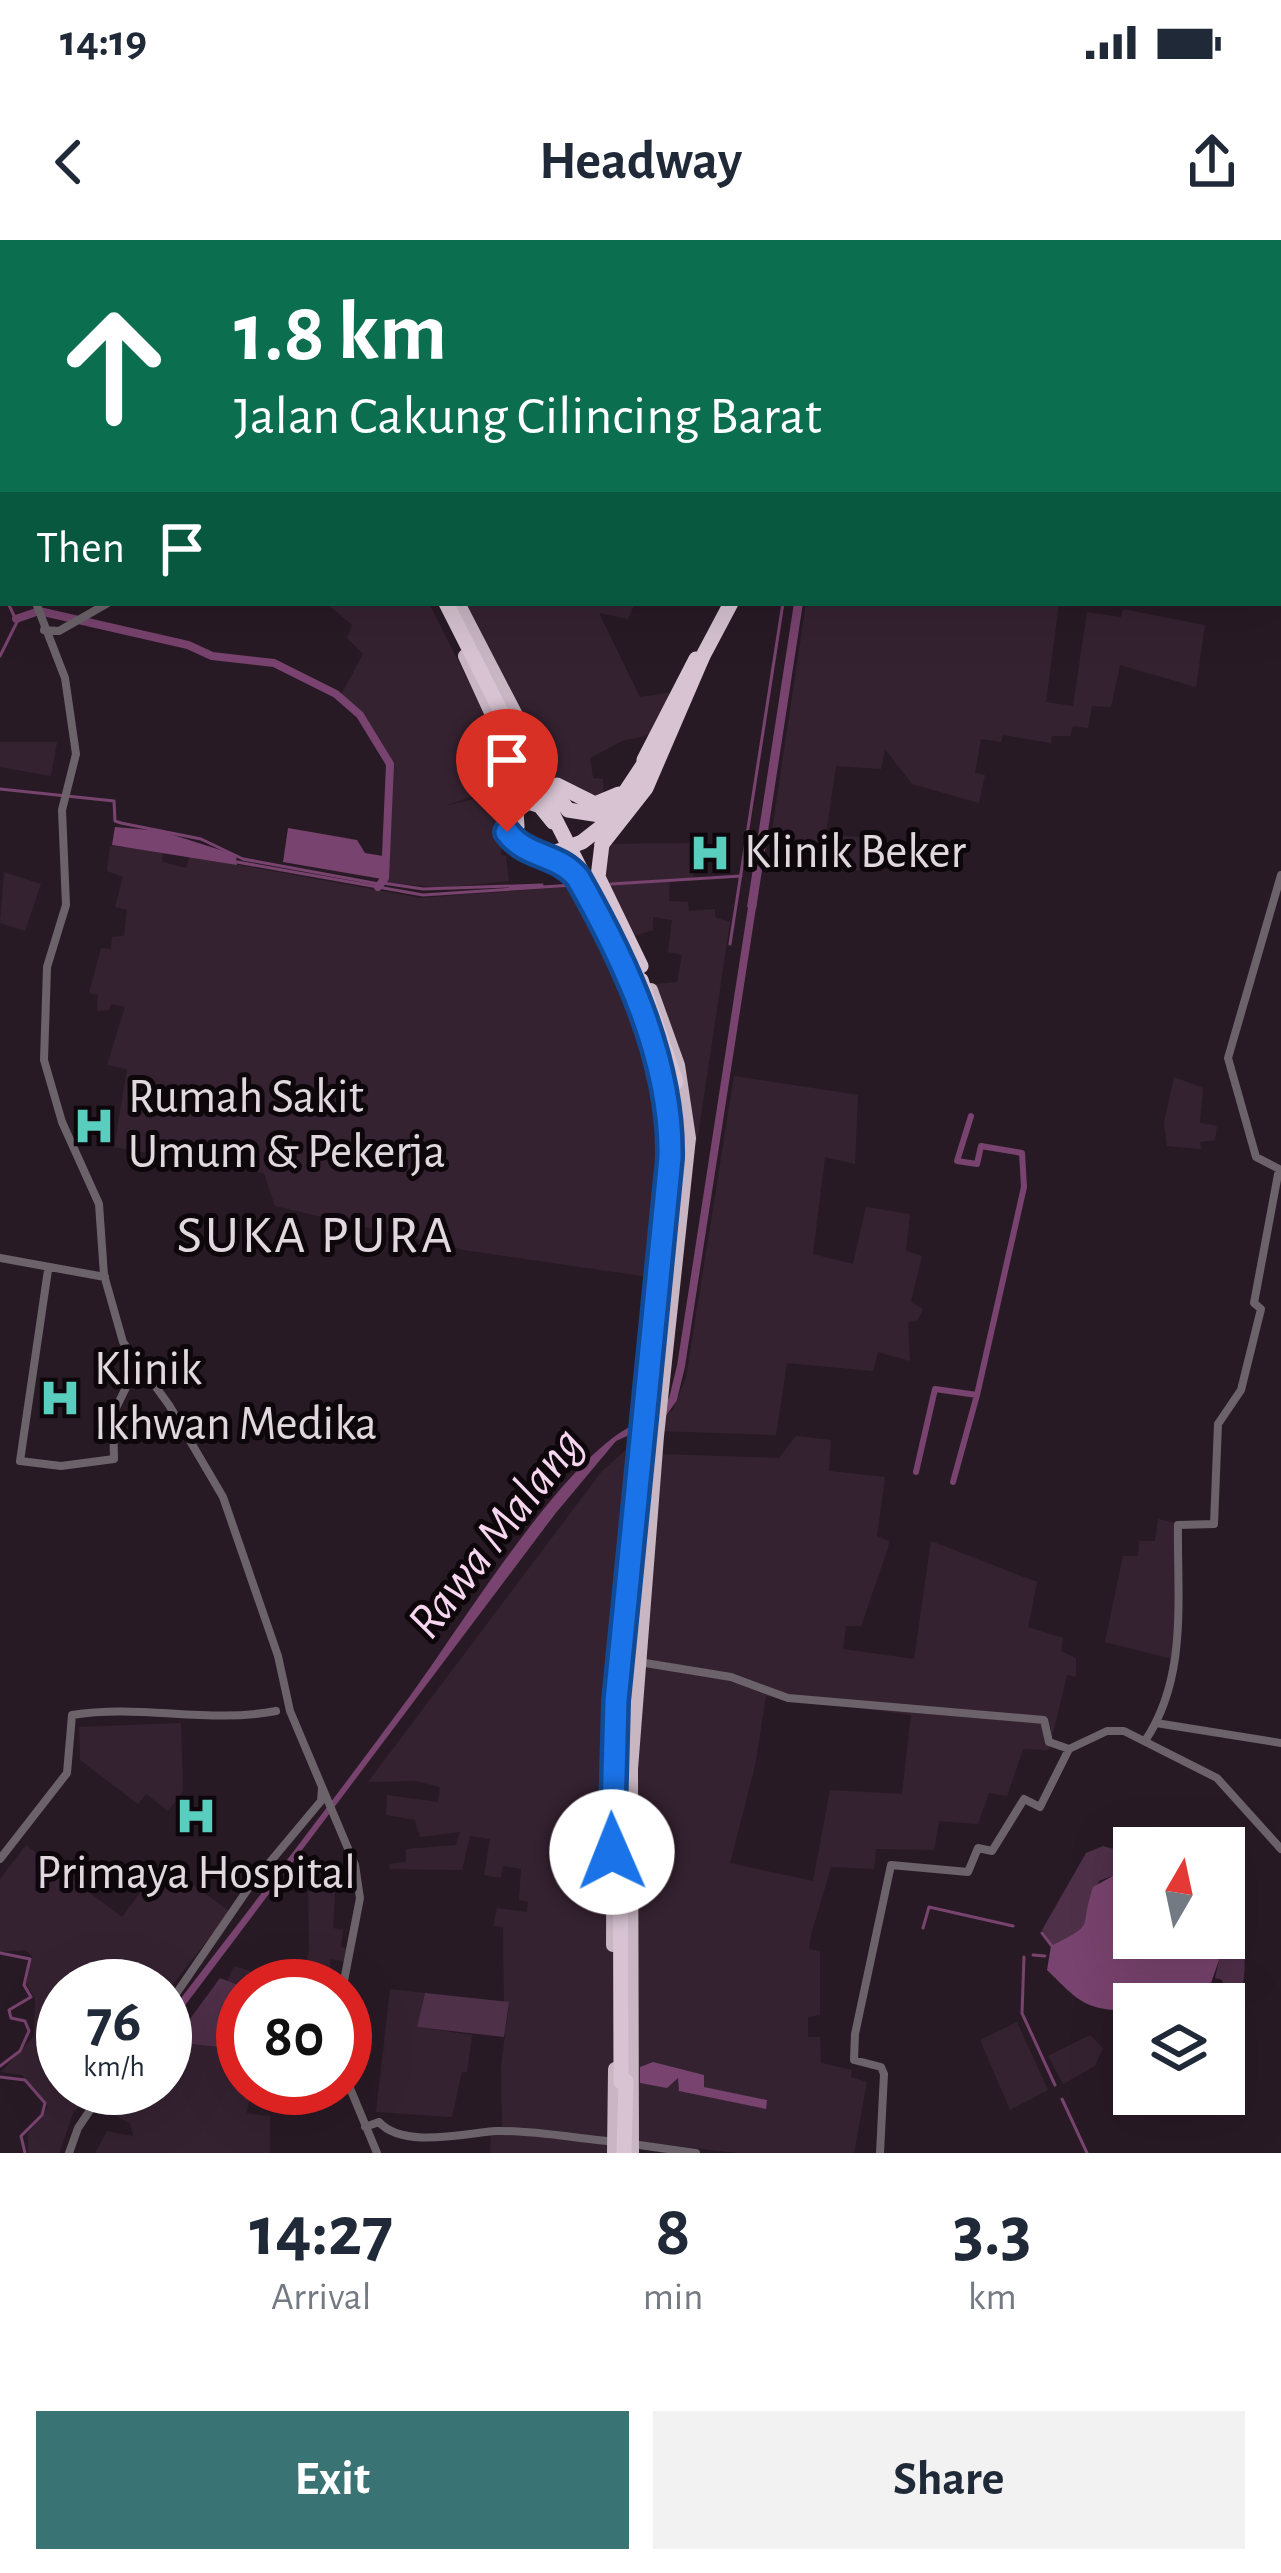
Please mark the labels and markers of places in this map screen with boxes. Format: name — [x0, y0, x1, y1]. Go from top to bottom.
pin — [456, 709, 558, 832]
place label: Klinik Beker — [744, 829, 967, 877]
hospital icon: Klinik Beker — [687, 830, 733, 876]
place label: Rumah Sakit Umum & Pekerja — [128, 1074, 446, 1177]
hospital icon: Rumah Sakit Umum & Pekerja — [71, 1103, 117, 1149]
place label: Klinik Ikhwan Medika — [94, 1346, 377, 1449]
hospital icon: Klinik Ikhwan Medika — [37, 1375, 83, 1421]
hospital icon: Primaya Hospital — [173, 1793, 219, 1839]
place label: Primaya Hospital — [36, 1850, 356, 1898]

